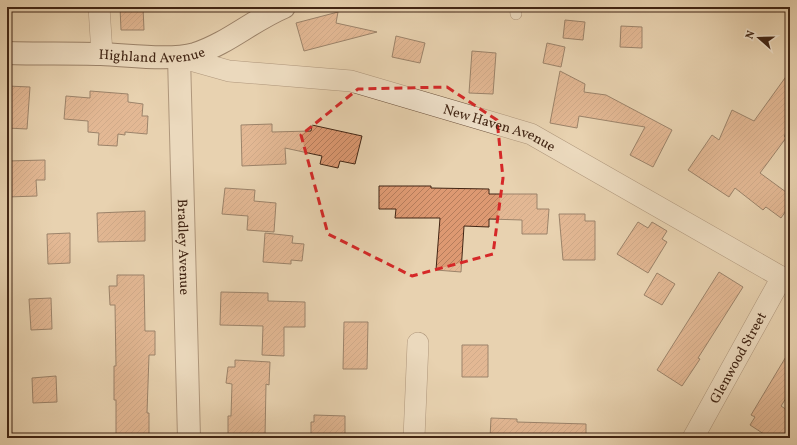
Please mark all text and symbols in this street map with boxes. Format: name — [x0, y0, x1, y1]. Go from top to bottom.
north arrow — [739, 18, 779, 58]
text: N — [743, 29, 759, 41]
street label: Highland Avenue — [98, 43, 208, 68]
street label: New Haven Avenue — [441, 101, 559, 157]
street label: Bradley Avenue — [172, 199, 193, 296]
street label: Glenwood Street — [706, 309, 772, 407]

